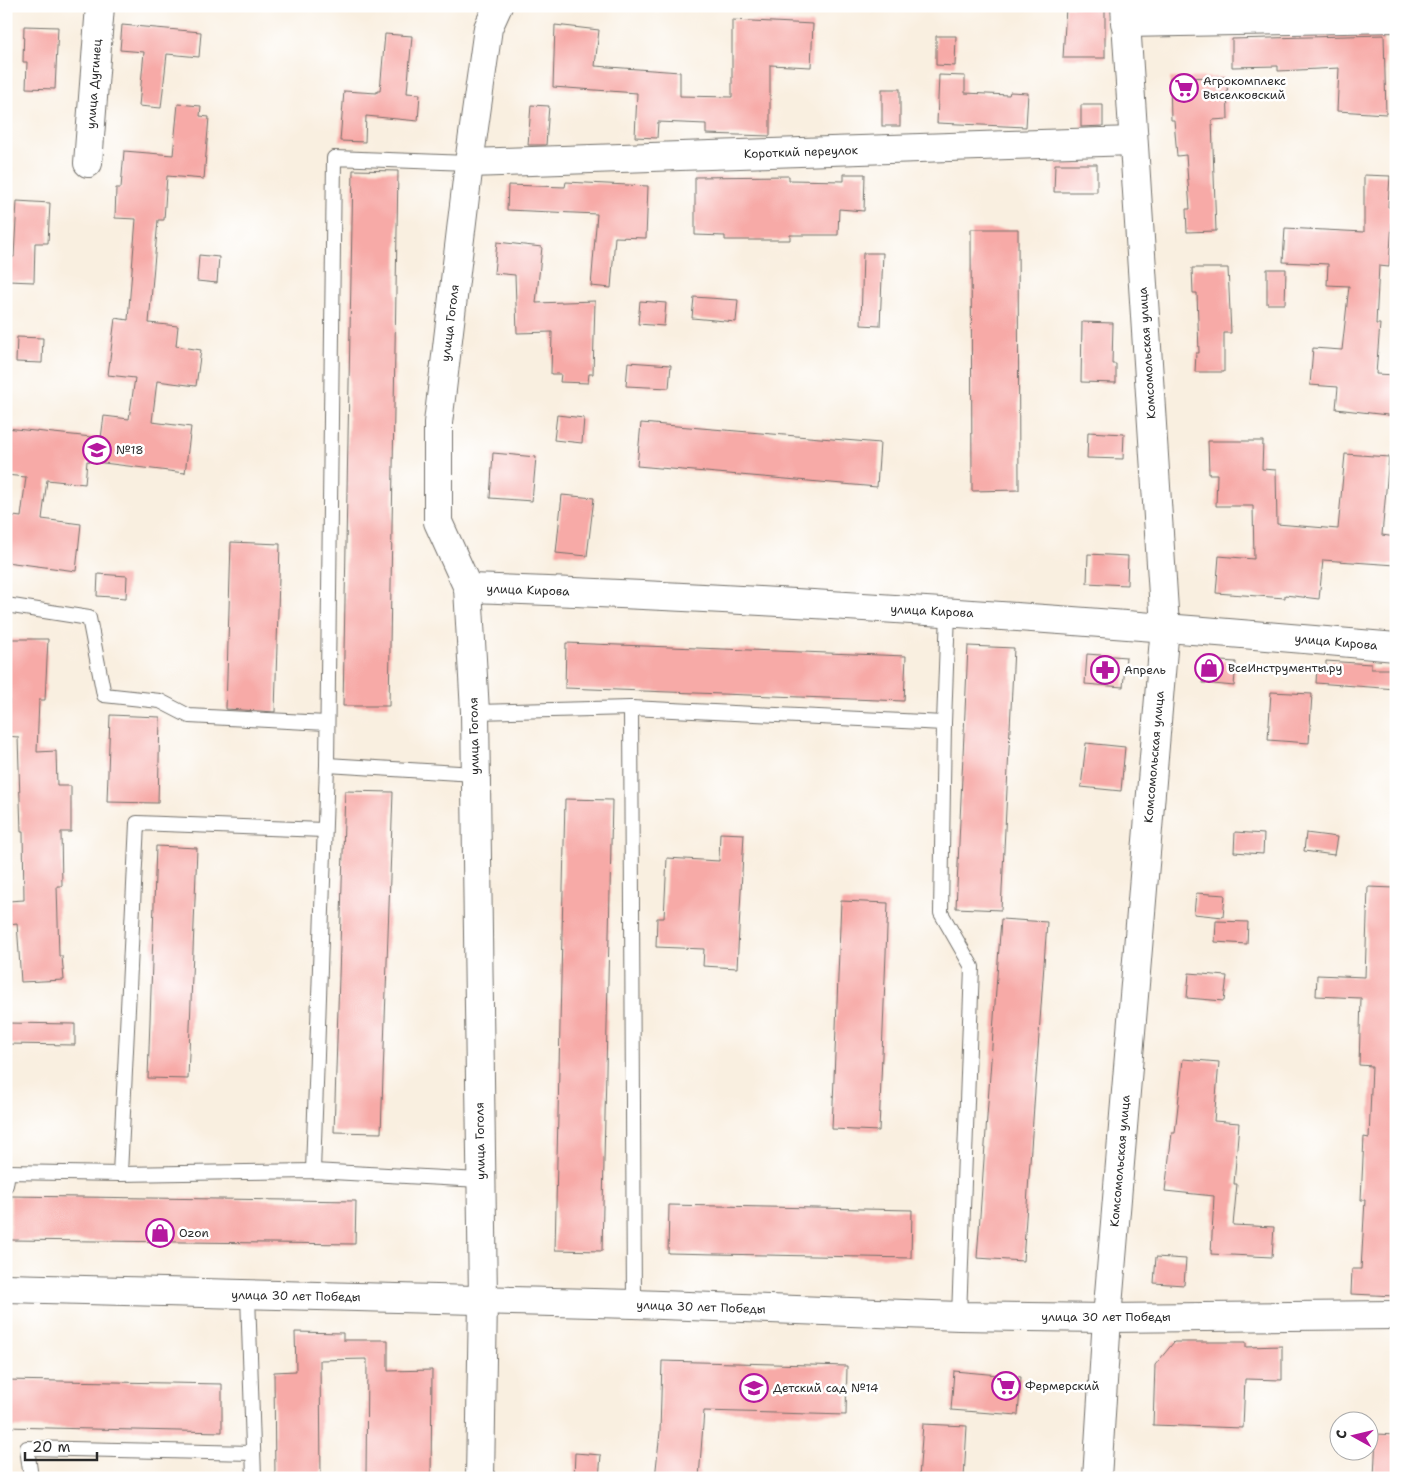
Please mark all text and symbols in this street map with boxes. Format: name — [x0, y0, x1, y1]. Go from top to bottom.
street label: улица Дугинец — [83, 38, 105, 129]
supermarket icon: Агрокомплекс Выселковский — [1169, 73, 1199, 103]
place label: Агрокомплекс Выселковский — [1203, 73, 1286, 103]
street label: Короткий переулок — [744, 142, 859, 162]
street label: улица Гоголя — [437, 284, 463, 362]
street label: Комсомольская улица — [1134, 286, 1160, 420]
school or university icon: №18 — [82, 435, 112, 465]
place label: №18 — [116, 442, 144, 458]
street label: улица Кирова — [486, 581, 570, 599]
street label: улица Кирова — [890, 601, 975, 621]
street label: улица Кирова — [1294, 630, 1379, 654]
shop icon: ВсеИнструменты.ру — [1194, 653, 1224, 683]
pharmacy icon: Апрель — [1090, 655, 1120, 685]
place label: ВсеИнструменты.ру — [1228, 660, 1342, 676]
place label: Апрель — [1124, 662, 1166, 678]
street label: Комсомольская улица — [1140, 690, 1168, 824]
street label: улица Гоголя — [465, 697, 483, 775]
street label: Комсомольская улица — [1106, 1094, 1134, 1228]
street label: улица Гоголя — [471, 1102, 489, 1180]
shop icon: Ozon — [145, 1218, 175, 1248]
place label: Ozon — [179, 1225, 209, 1241]
street label: улица 30 лет Победы — [231, 1287, 361, 1305]
street label: улица 30 лет Победы — [636, 1297, 766, 1317]
street label: улица 30 лет Победы — [1041, 1309, 1171, 1325]
supermarket icon: Фермерский — [991, 1371, 1021, 1401]
school or university icon: Детский сад №14 — [739, 1373, 769, 1403]
place label: Фермерский — [1025, 1378, 1100, 1394]
place label: Детский сад №14 — [773, 1380, 878, 1396]
north arrow — [1330, 1412, 1380, 1462]
scale bar — [25, 1429, 98, 1461]
text: С — [1332, 1429, 1351, 1440]
text: 20 m — [32, 1437, 71, 1457]

